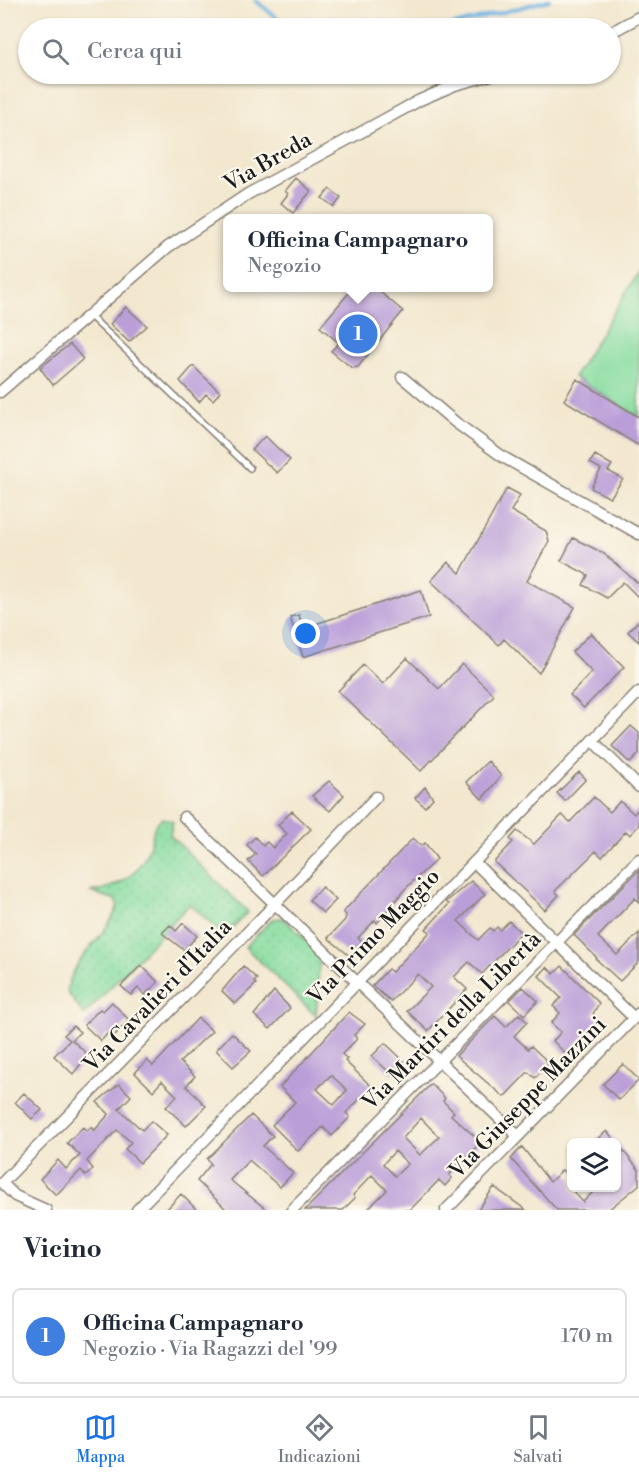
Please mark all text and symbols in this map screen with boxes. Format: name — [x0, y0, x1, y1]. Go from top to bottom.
search box — [18, 18, 621, 84]
icon: search — [39, 35, 72, 68]
text: Cerca qui — [87, 38, 183, 65]
street label: Via Breda — [218, 126, 317, 198]
popup — [223, 214, 493, 292]
text: Officina Campagnaro — [248, 227, 468, 254]
text: Negozio — [248, 254, 321, 279]
pin: 1 — [338, 312, 378, 356]
your location — [291, 619, 320, 648]
street label: Via Primo Maggio — [301, 863, 446, 1011]
street label: Via Cavalieri d'Italia — [77, 913, 238, 1079]
street label: Via Martiri della Libertà — [356, 925, 548, 1117]
street label: Via Giuseppe Mazzini — [443, 1011, 612, 1185]
map controls — [567, 1138, 621, 1192]
button: layers — [567, 1138, 621, 1192]
text: Vicino — [24, 1233, 102, 1265]
text: Officina Campagnaro — [83, 1310, 304, 1337]
text: 1 — [41, 1324, 50, 1349]
text: 170 m — [561, 1324, 613, 1349]
text: Negozio · Via Ragazzi del '99 — [83, 1337, 337, 1362]
tab: Mappa — [76, 1411, 125, 1467]
tab: Indicazioni — [278, 1411, 361, 1467]
tab: Salvati — [514, 1411, 563, 1467]

